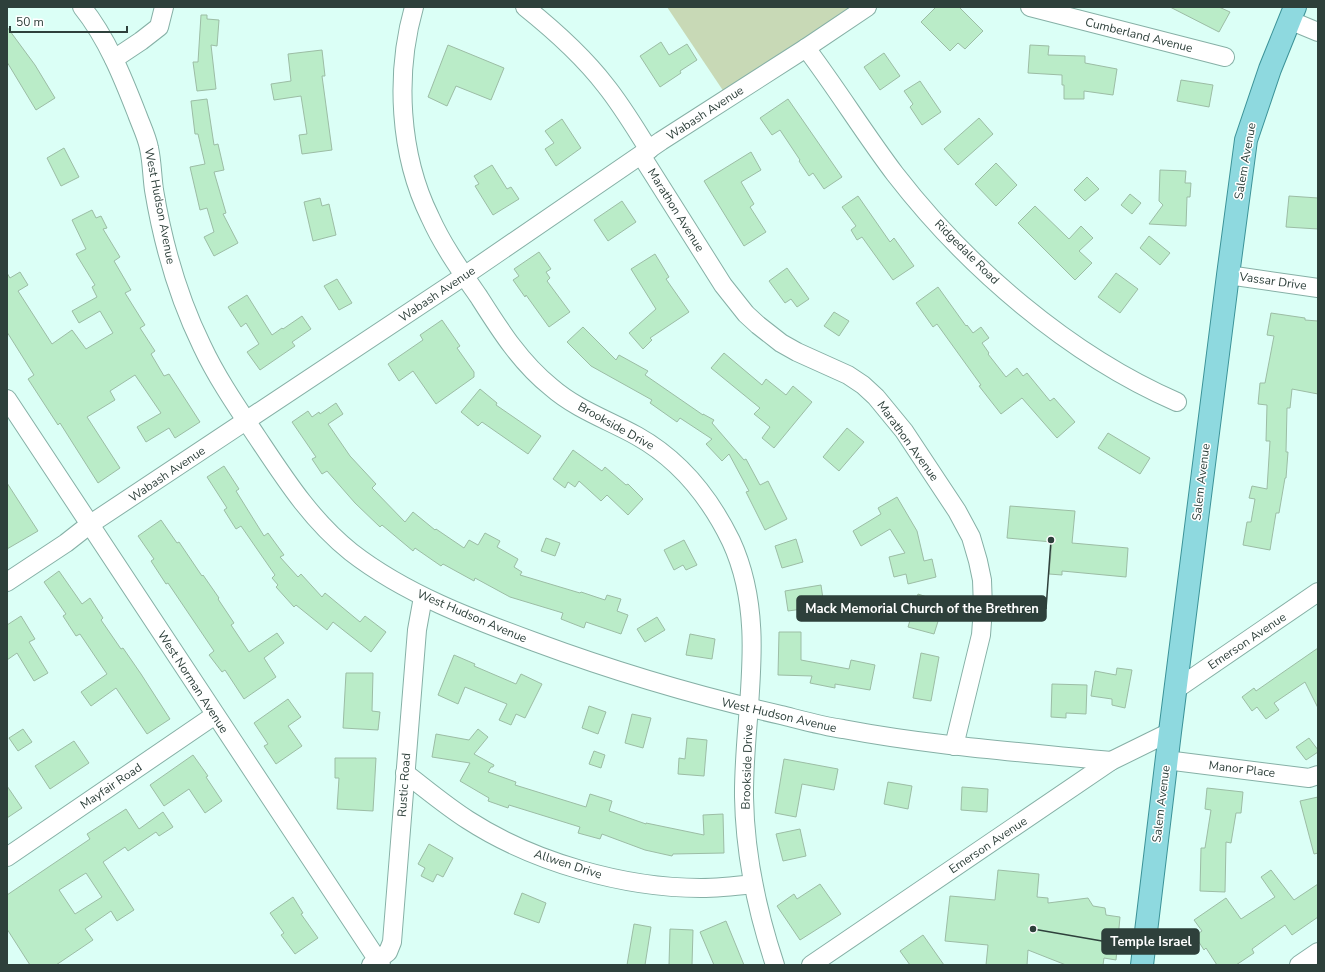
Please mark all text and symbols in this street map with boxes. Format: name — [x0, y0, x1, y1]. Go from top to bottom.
scale bar — [10, 8, 127, 34]
text: 50 m — [16, 14, 44, 30]
street label: Cumberland Avenue — [1084, 14, 1194, 56]
street label: Wabash Avenue — [663, 82, 747, 144]
street label: Salem Avenue — [1230, 121, 1260, 201]
street label: West Hudson Avenue — [141, 147, 179, 265]
street label: Marathon Avenue — [644, 165, 708, 255]
street label: Ridgedale Road — [931, 216, 1003, 288]
street label: Wabash Avenue — [396, 263, 478, 325]
street label: Vassar Drive — [1237, 268, 1308, 294]
street label: Brookside Drive — [575, 398, 657, 454]
street label: Marathon Avenue — [873, 398, 943, 484]
street label: Salem Avenue — [1188, 442, 1214, 522]
street label: Wabash Avenue — [126, 443, 208, 505]
street label: West Hudson Avenue — [415, 586, 529, 646]
callout: Mack Memorial Church of the Brethren — [797, 596, 1046, 621]
text: Mack Memorial Church of the Brethren — [805, 600, 1039, 618]
street label: Emerson Avenue — [1205, 609, 1289, 673]
street label: West Norman Avenue — [154, 628, 232, 736]
street label: West Hudson Avenue — [720, 694, 838, 736]
street label: Brookside Drive — [738, 724, 756, 810]
street label: Rustic Road — [394, 753, 414, 817]
street label: Manor Place — [1208, 757, 1276, 781]
street label: Mayfair Road — [77, 759, 145, 813]
street label: Salem Avenue — [1148, 764, 1174, 844]
street label: Emerson Avenue — [946, 813, 1030, 877]
street label: Allwen Drive — [532, 846, 604, 882]
callout: Temple Israel — [1102, 929, 1199, 954]
text: Temple Israel — [1110, 933, 1192, 951]

